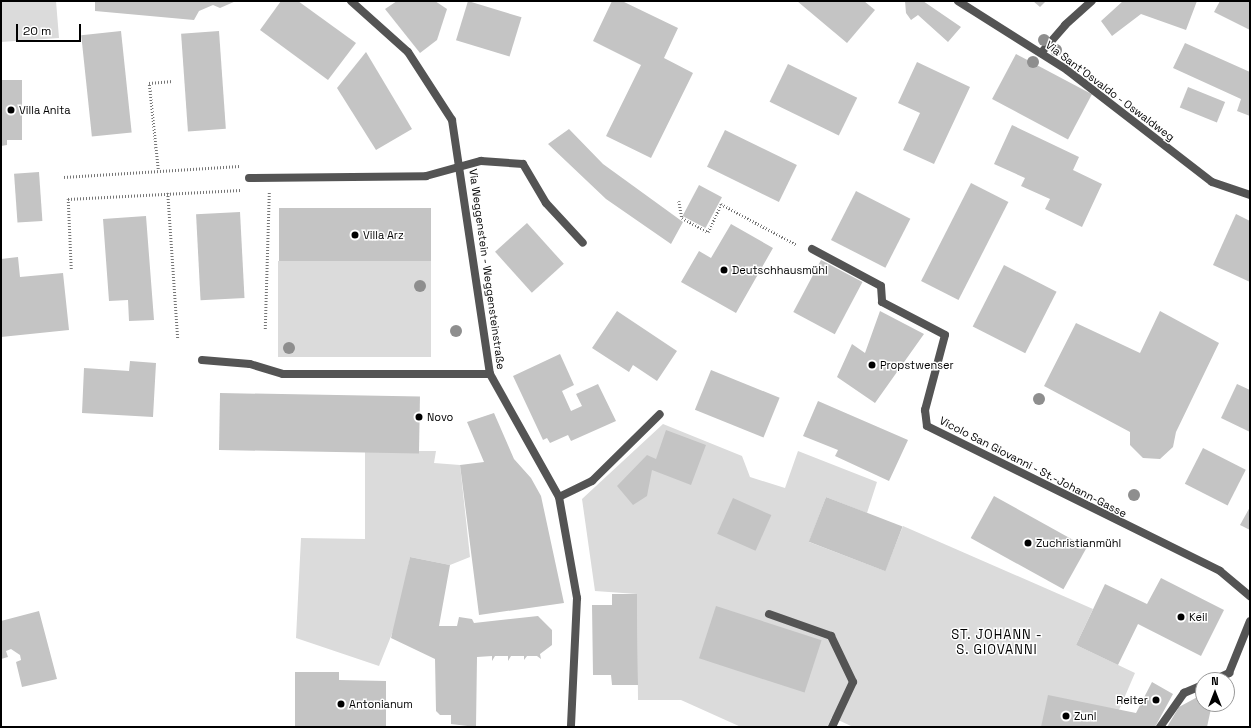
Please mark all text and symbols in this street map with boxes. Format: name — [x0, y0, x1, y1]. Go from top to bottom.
scale bar — [18, 16, 83, 42]
text: 20 m — [23, 23, 51, 39]
street label: Via Sant'Osvaldo - Oswaldweg — [1043, 38, 1177, 144]
place label: Villa Anita — [19, 103, 71, 117]
marker: Villa Anita — [6, 105, 16, 115]
street label: Via Weggenstein - Weggensteinstraße — [466, 167, 508, 371]
place label: Villa Arz — [363, 228, 404, 242]
marker: Villa Arz — [350, 230, 360, 240]
place label: Deutschhausmühl — [732, 263, 828, 277]
marker: Deutschhausmühl — [719, 265, 729, 275]
place label: Propstwenser — [880, 358, 954, 372]
marker: Propstwenser — [867, 360, 877, 370]
place label: Novo — [427, 410, 453, 424]
marker: Novo — [414, 412, 424, 422]
street label: Vicolo San Giovanni - St.-Johann-Gasse — [937, 414, 1129, 520]
place label: Zuchristianmühl — [1036, 536, 1121, 550]
marker: Zuchristianmühl — [1023, 538, 1033, 548]
place label: Keil — [1189, 610, 1207, 624]
marker: Keil — [1176, 612, 1186, 622]
district label: ST. JOHANN - S. GIOVANNI — [951, 628, 1043, 659]
north arrow — [1195, 672, 1235, 712]
text: N — [1211, 674, 1219, 688]
place label: Reiter — [1116, 693, 1148, 707]
marker: Reiter — [1151, 695, 1161, 705]
place label: Antonianum — [349, 697, 413, 711]
marker: Antonianum — [336, 699, 346, 709]
place label: Zunl — [1074, 709, 1096, 723]
marker: Zunl — [1061, 711, 1071, 721]

